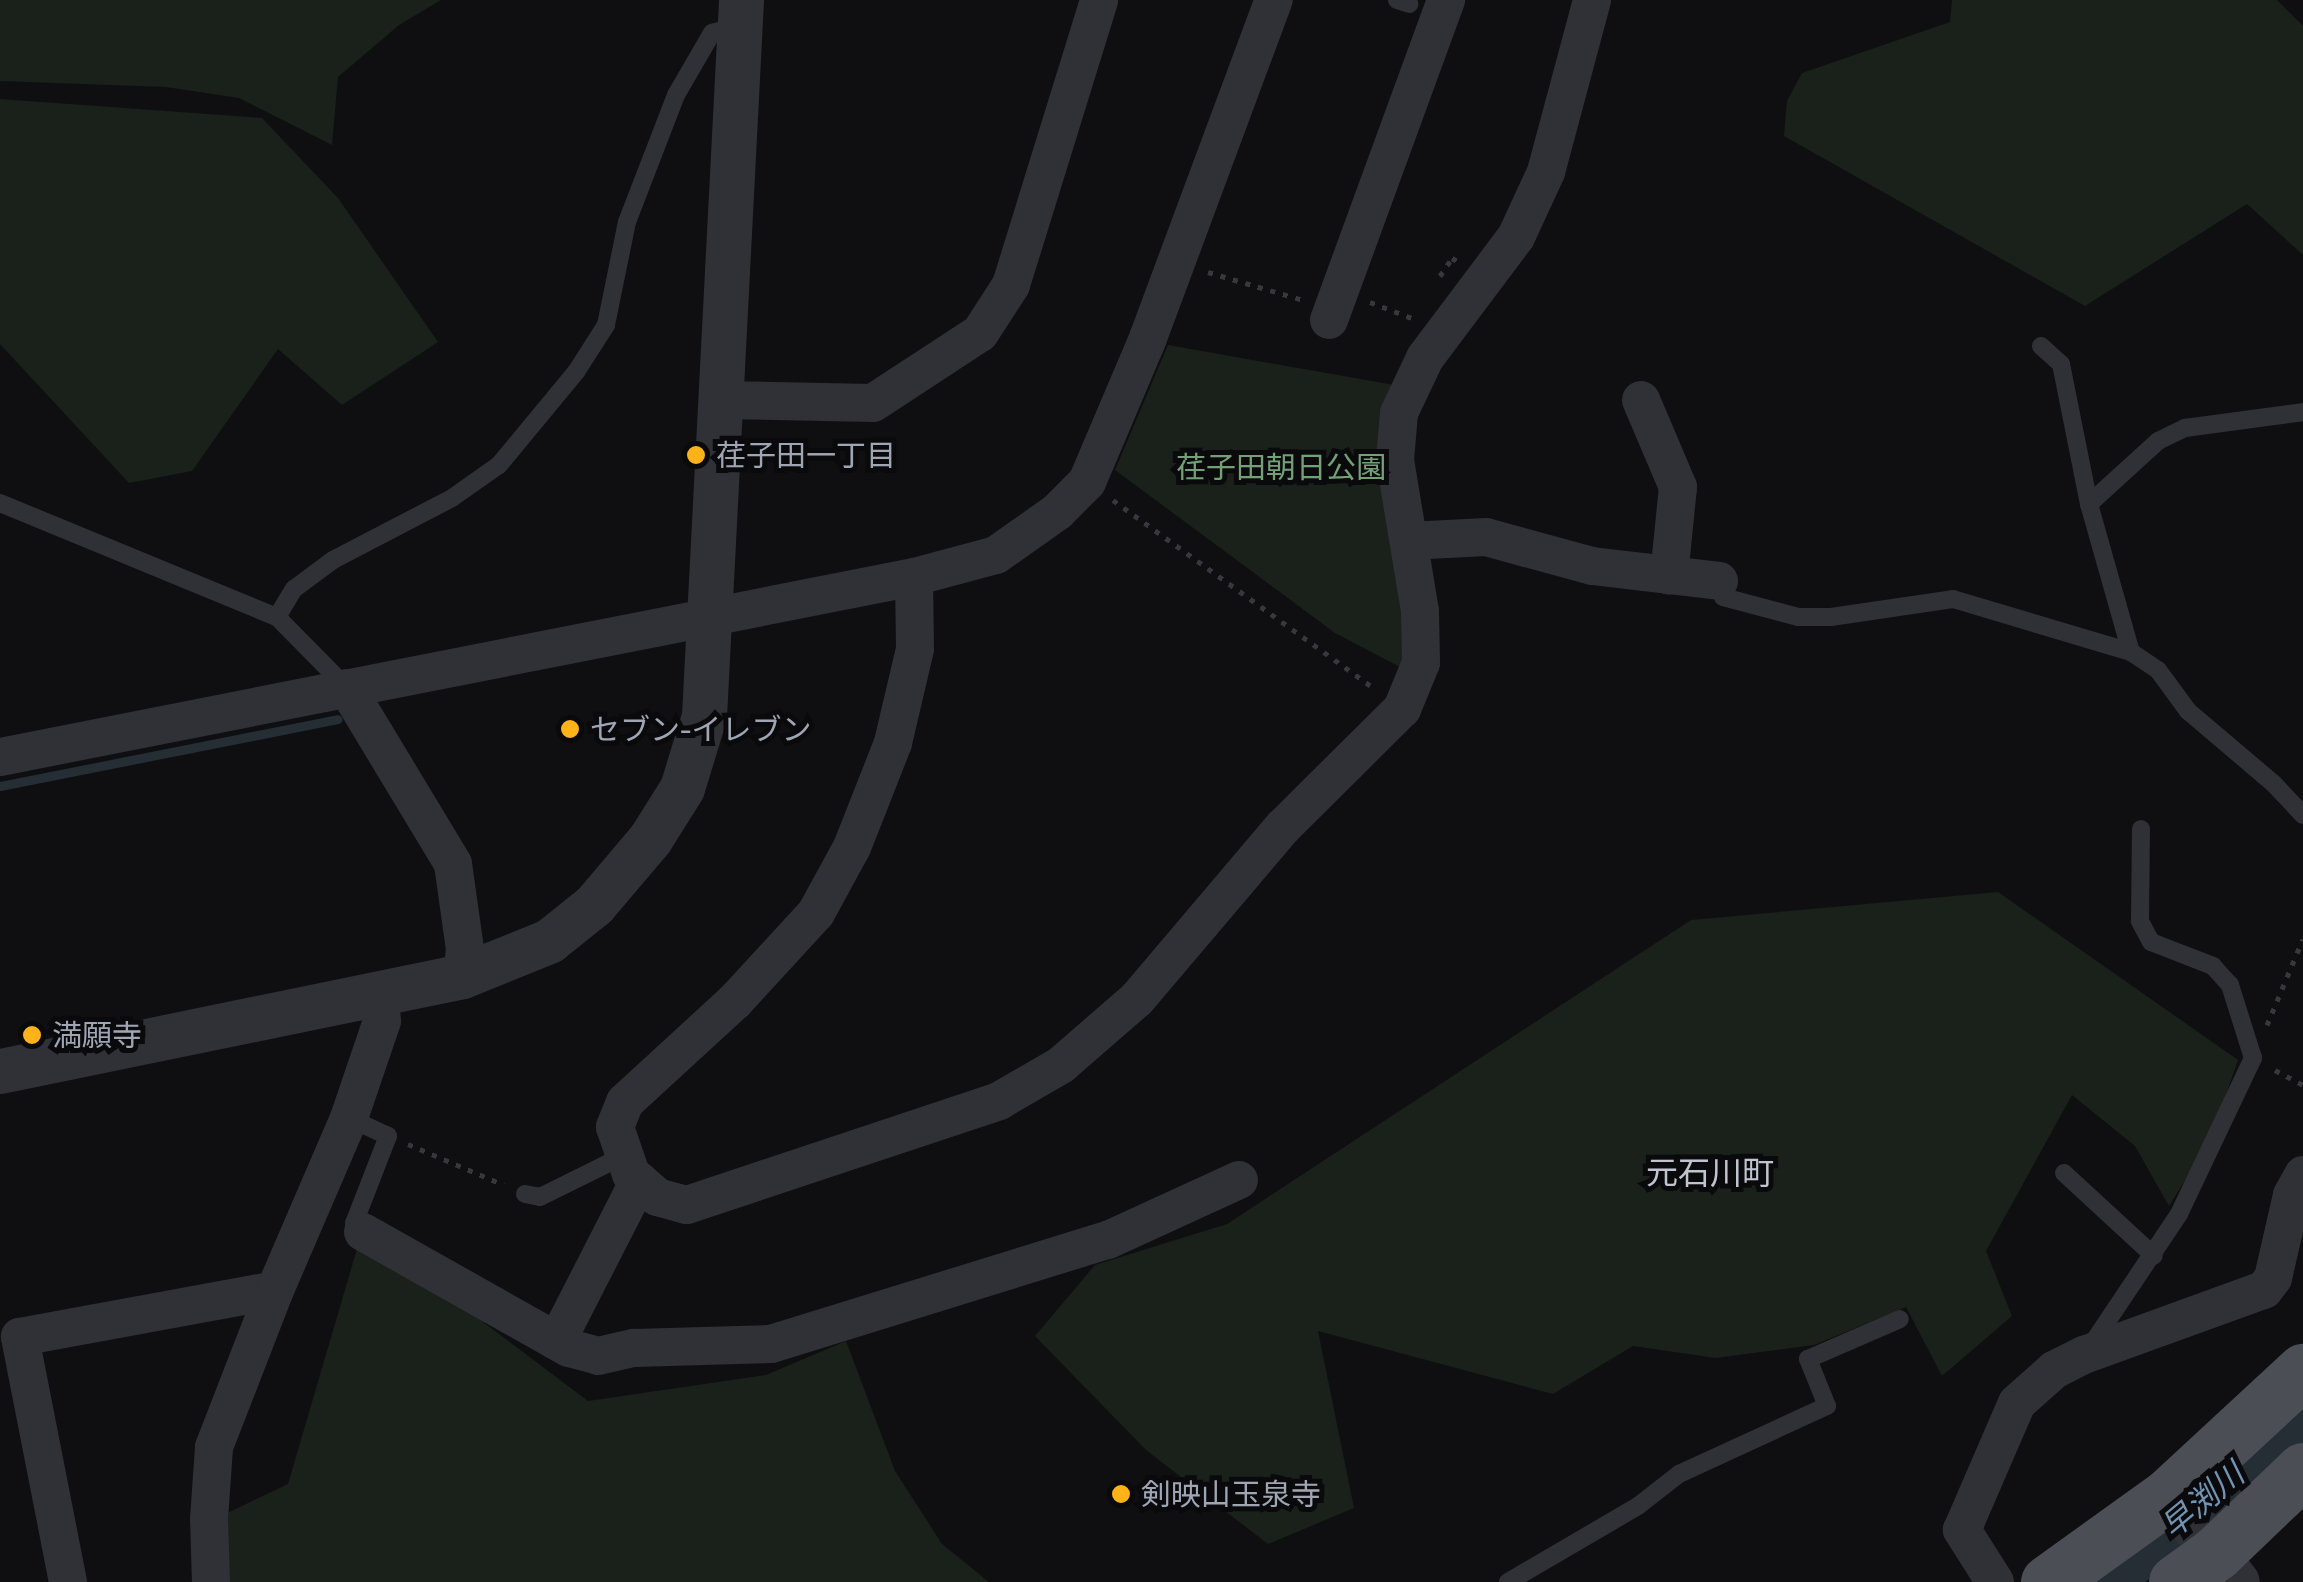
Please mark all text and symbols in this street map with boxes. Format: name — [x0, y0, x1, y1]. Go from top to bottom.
place label: 荏子田一丁目 — [716, 437, 896, 473]
marker: 荏子田一丁目 — [685, 444, 707, 466]
park label: 荏子田朝日公園 — [1176, 449, 1386, 485]
place label: セブン-イレブン — [590, 711, 811, 747]
marker: セブン-イレブン — [559, 718, 581, 740]
place label: 満願寺 — [52, 1017, 142, 1053]
marker: 満願寺 — [21, 1024, 43, 1046]
district label: 元石川町 — [1646, 1153, 1774, 1191]
water label: 早渕川 — [2153, 1454, 2251, 1546]
place label: 剣映山玉泉寺 — [1141, 1476, 1321, 1512]
marker: 剣映山玉泉寺 — [1110, 1483, 1132, 1505]

